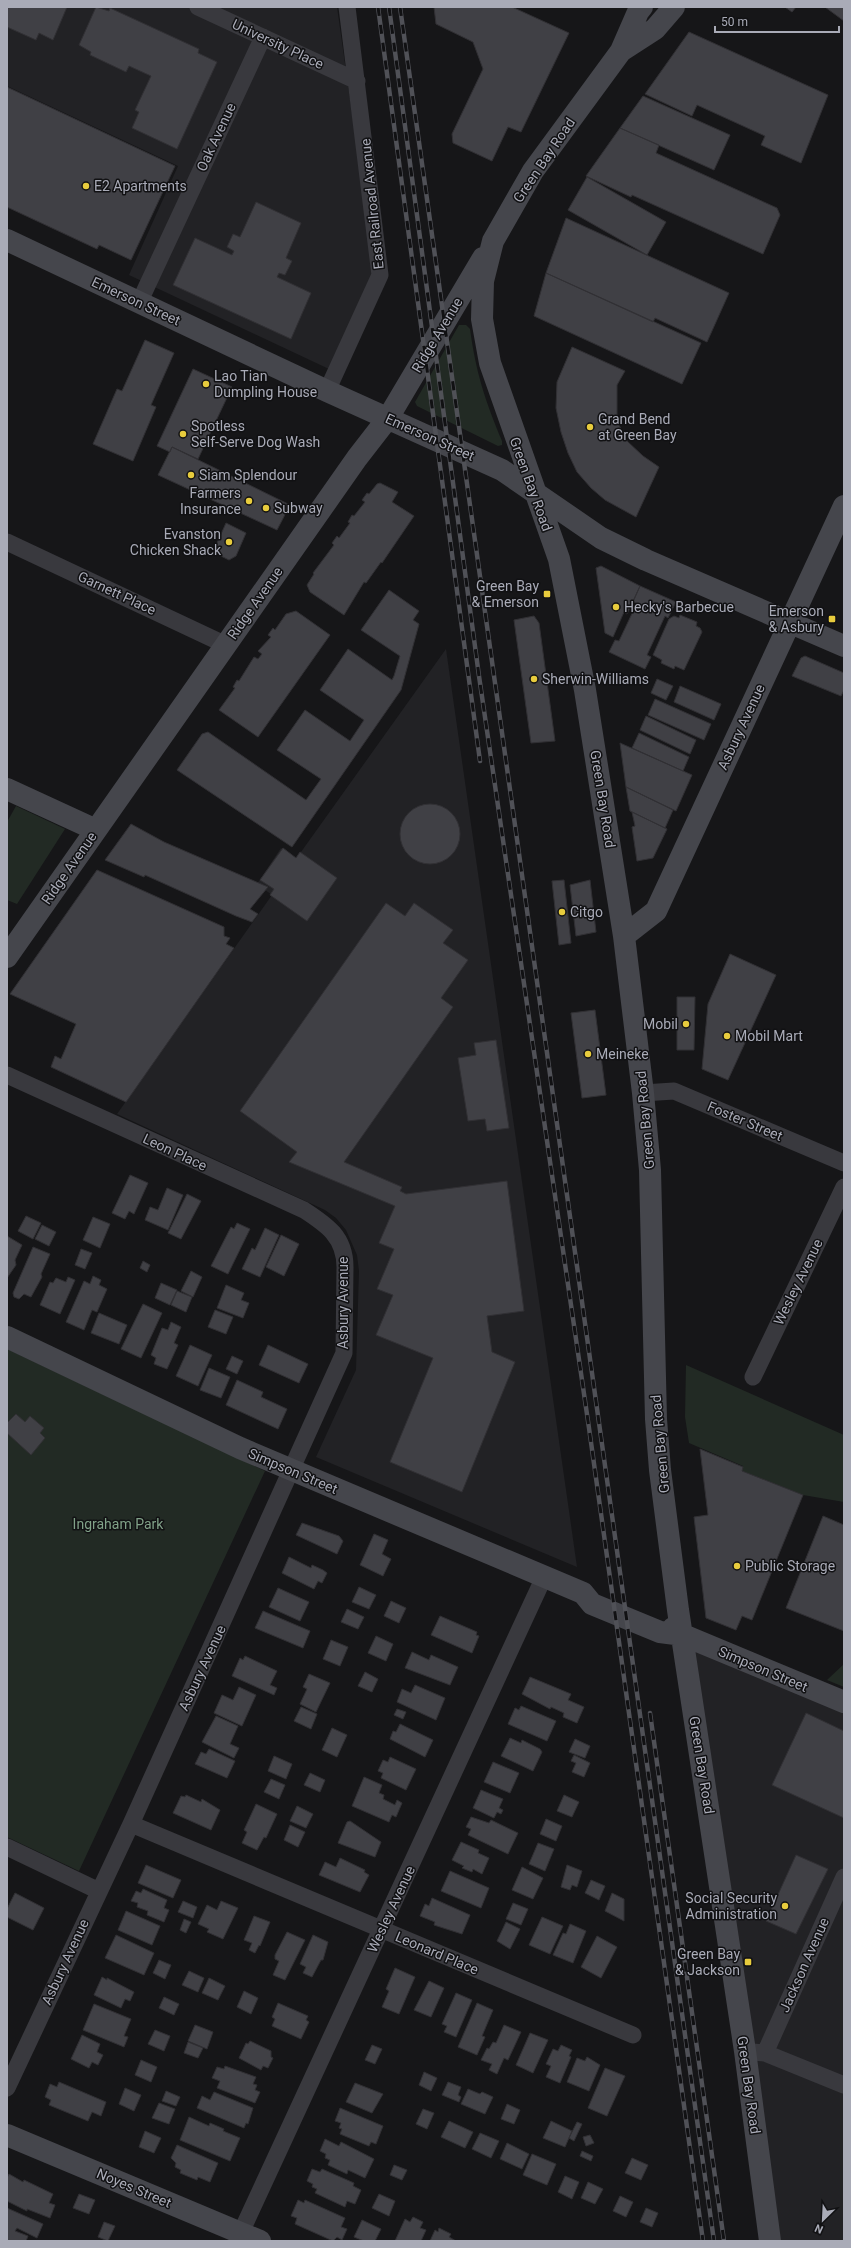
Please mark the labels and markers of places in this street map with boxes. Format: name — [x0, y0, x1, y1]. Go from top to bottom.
place label: E2 Apartments — [94, 178, 187, 194]
marker: E2 Apartments — [81, 181, 91, 191]
place label: Lao Tian Dumpling House — [214, 368, 317, 400]
marker: Lao Tian Dumpling House — [201, 379, 211, 389]
place label: Grand Bend at Green Bay — [598, 411, 677, 443]
place label: Spotless Self-Serve Dog Wash — [191, 418, 320, 450]
marker: Grand Bend at Green Bay — [585, 422, 595, 432]
marker: Spotless Self-Serve Dog Wash — [178, 429, 188, 439]
place label: Siam Splendour — [199, 467, 297, 483]
marker: Siam Splendour — [186, 470, 196, 480]
place label: Farmers Insurance — [180, 485, 241, 517]
marker: Farmers Insurance — [244, 496, 254, 506]
place label: Subway — [274, 500, 323, 516]
marker: Subway — [261, 503, 271, 513]
place label: Evanston Chicken Shack — [130, 526, 222, 558]
marker: Evanston Chicken Shack — [224, 537, 234, 547]
place label: Green Bay & Emerson — [471, 578, 539, 610]
marker: Green Bay & Emerson — [542, 589, 552, 599]
place label: Hecky's Barbecue — [624, 599, 734, 615]
marker: Hecky's Barbecue — [611, 602, 621, 612]
place label: Emerson & Asbury — [768, 603, 824, 635]
marker: Emerson & Asbury — [827, 614, 837, 624]
place label: Sherwin-Williams — [542, 671, 649, 687]
marker: Sherwin-Williams — [529, 674, 539, 684]
place label: Citgo — [570, 904, 603, 920]
marker: Citgo — [557, 907, 567, 917]
place label: Mobil — [643, 1016, 678, 1032]
marker: Mobil — [681, 1019, 691, 1029]
place label: Mobil Mart — [735, 1028, 803, 1044]
marker: Mobil Mart — [722, 1031, 732, 1041]
place label: Meineke — [596, 1046, 649, 1062]
marker: Meineke — [583, 1049, 593, 1059]
place label: Public Storage — [745, 1558, 835, 1574]
marker: Public Storage — [732, 1561, 742, 1571]
place label: Social Security Administration — [685, 1890, 777, 1922]
marker: Social Security Administration — [780, 1901, 790, 1911]
place label: Green Bay & Jackson — [675, 1946, 740, 1978]
marker: Green Bay & Jackson — [743, 1957, 753, 1967]

